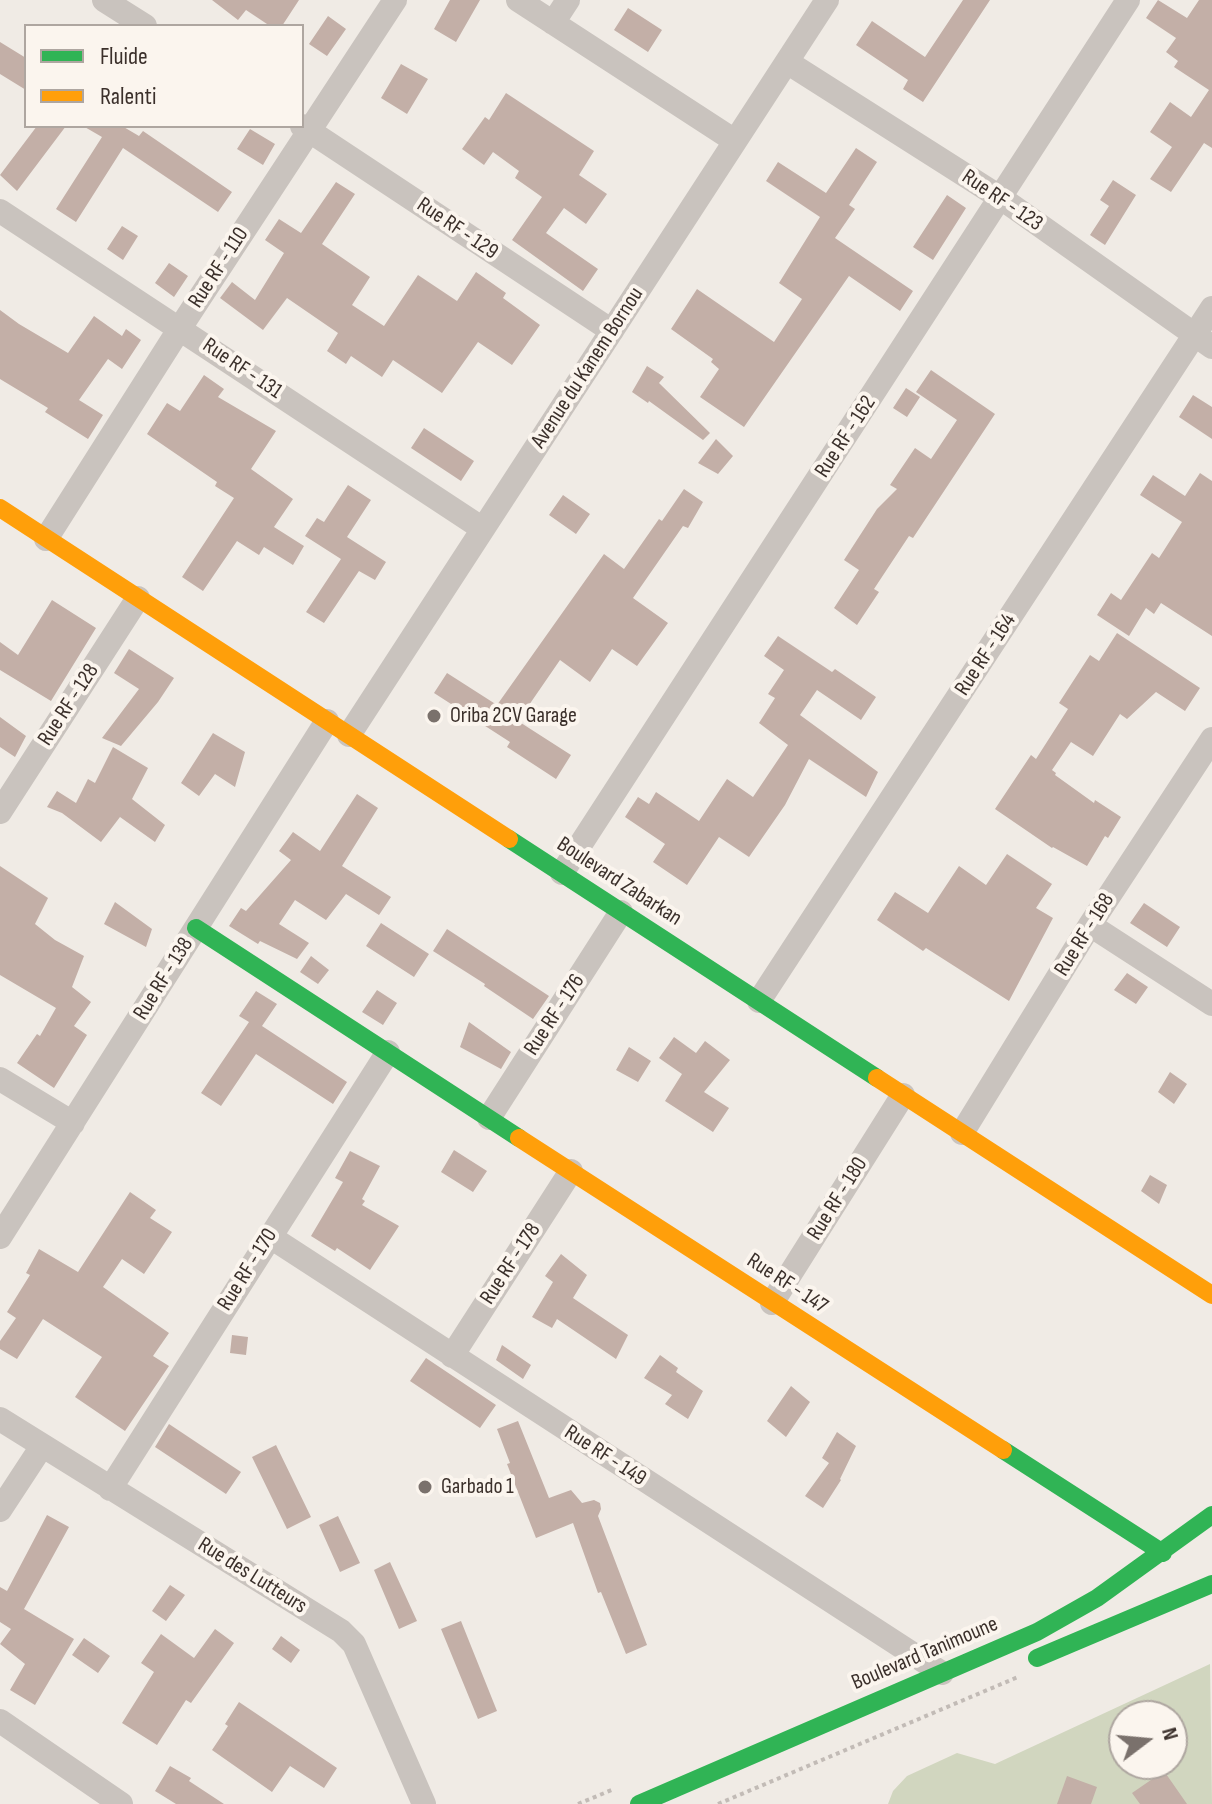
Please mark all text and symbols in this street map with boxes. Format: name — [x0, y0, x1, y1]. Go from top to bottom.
legend — [24, 24, 304, 128]
text: Fluide — [100, 42, 148, 71]
text: Ralenti — [100, 82, 156, 111]
street label: Rue RF - 123 — [957, 164, 1047, 238]
street label: Rue RF - 129 — [411, 192, 503, 266]
street label: Rue RF - 110 — [183, 223, 255, 313]
street label: Avenue du Kanem Bornou — [526, 283, 650, 453]
street label: Rue RF - 131 — [197, 333, 287, 405]
street label: Rue RF - 162 — [810, 391, 882, 483]
street label: Rue RF - 164 — [950, 609, 1022, 701]
street label: Rue RF - 128 — [33, 659, 105, 751]
place label: Oriba 2CV Garage — [450, 703, 577, 729]
marker: Oriba 2CV Garage — [425, 707, 443, 725]
street label: Boulevard Zabarkan — [552, 832, 686, 932]
street label: Rue RF - 168 — [1049, 889, 1121, 981]
street label: Rue RF - 138 — [128, 933, 200, 1025]
street label: Rue RF - 176 — [519, 969, 591, 1061]
street label: Rue RF - 180 — [802, 1153, 874, 1245]
street label: Rue RF - 178 — [475, 1218, 547, 1310]
street label: Rue RF - 170 — [212, 1224, 284, 1316]
street label: Rue RF - 147 — [742, 1248, 832, 1320]
street label: Rue RF - 149 — [559, 1420, 651, 1492]
place label: Garbado 1 — [441, 1474, 514, 1500]
marker: Garbado 1 — [416, 1478, 434, 1496]
street label: Rue des Lutteurs — [193, 1532, 311, 1620]
street label: Boulevard Tanimoune — [848, 1611, 1002, 1697]
north arrow — [1108, 1700, 1188, 1780]
text: N — [1155, 1724, 1184, 1743]

